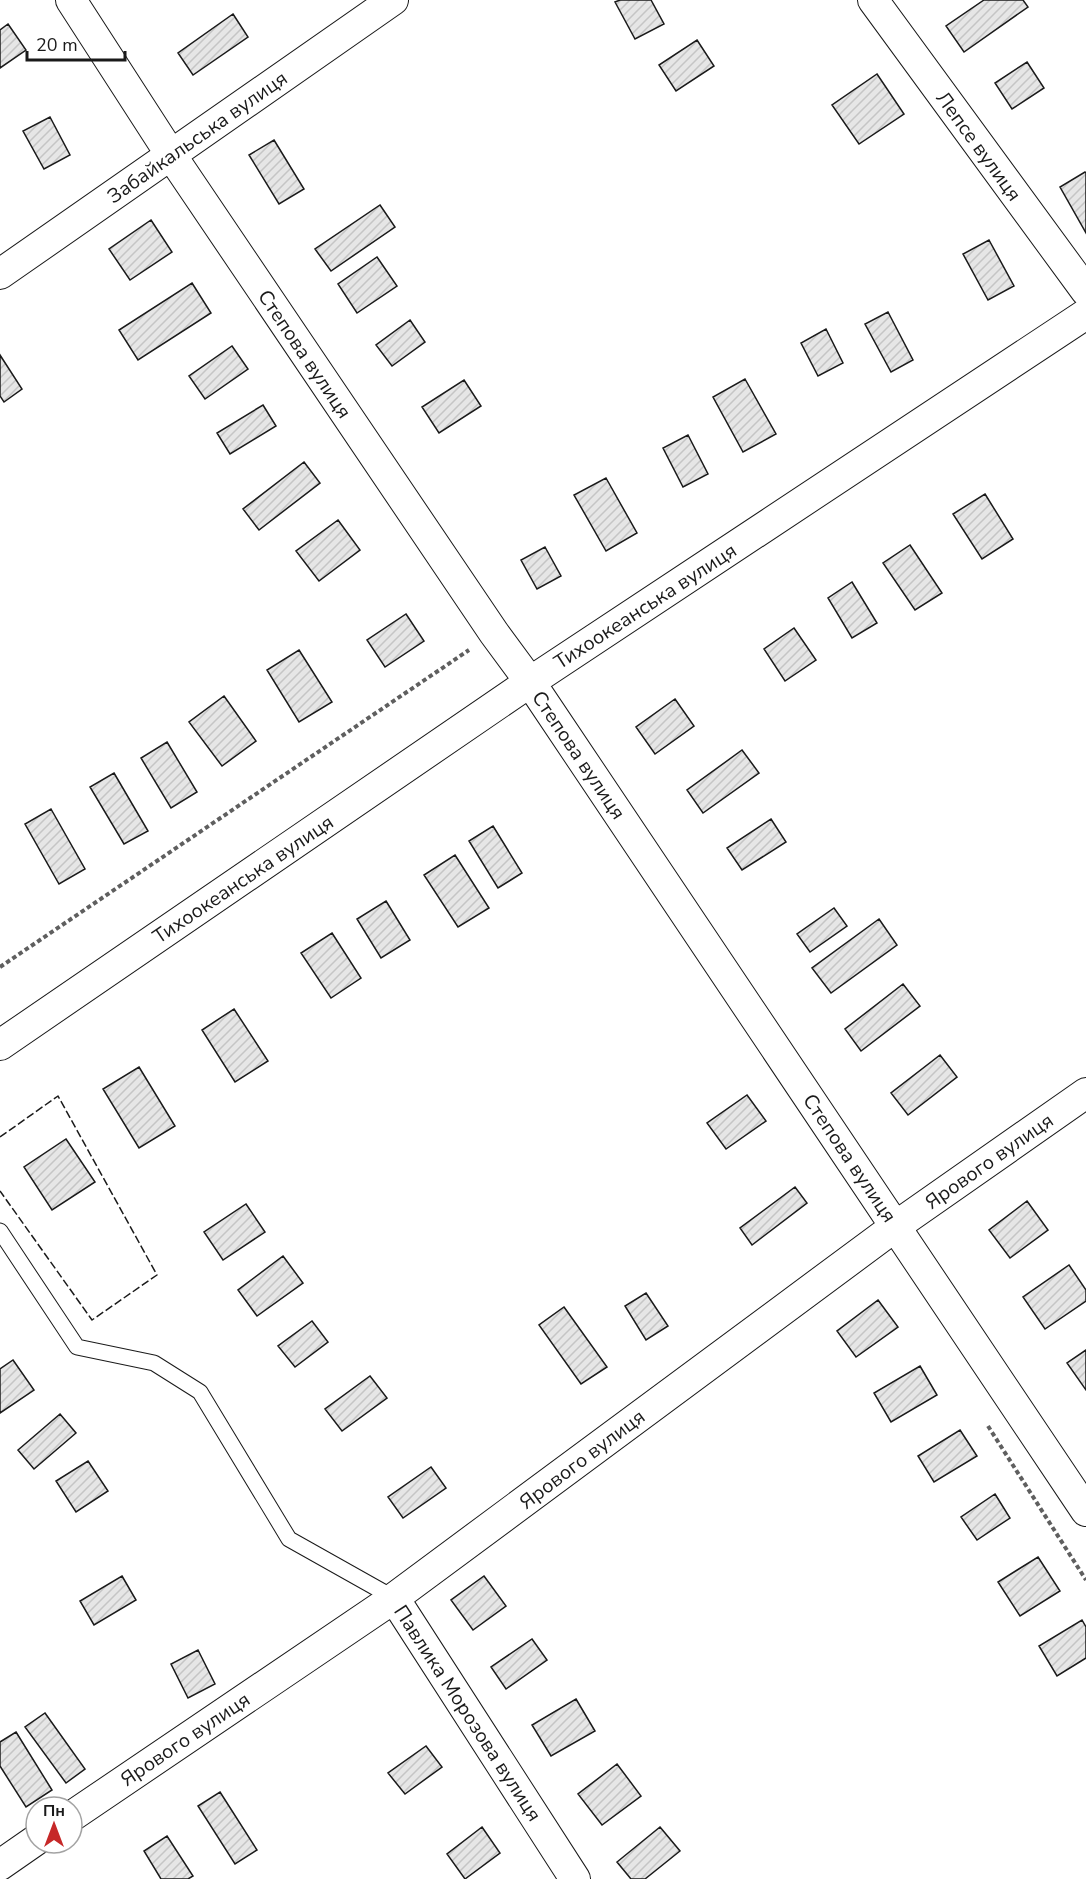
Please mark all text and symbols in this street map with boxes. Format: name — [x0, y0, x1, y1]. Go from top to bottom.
scale bar — [27, 24, 124, 62]
text: 20 m — [36, 33, 78, 57]
street label: Забайкальська вулиця — [102, 65, 293, 210]
street label: Лепсе вулиця — [930, 86, 1028, 207]
street label: Степова вулиця — [252, 285, 358, 424]
street label: Тихоокеанська вулиця — [549, 537, 742, 676]
street label: Степова вулиця — [526, 686, 632, 825]
street label: Тихоокеанська вулиця — [148, 809, 339, 950]
street label: Степова вулиця — [797, 1089, 903, 1228]
street label: Ярового вулиця — [920, 1107, 1059, 1216]
street label: Ярового вулиця — [514, 1403, 651, 1516]
street label: Павлика Морозова вулиця — [387, 1600, 548, 1827]
street label: Ярового вулиця — [115, 1686, 255, 1793]
north arrow — [24, 1795, 84, 1855]
text: Пн — [43, 1800, 65, 1822]

